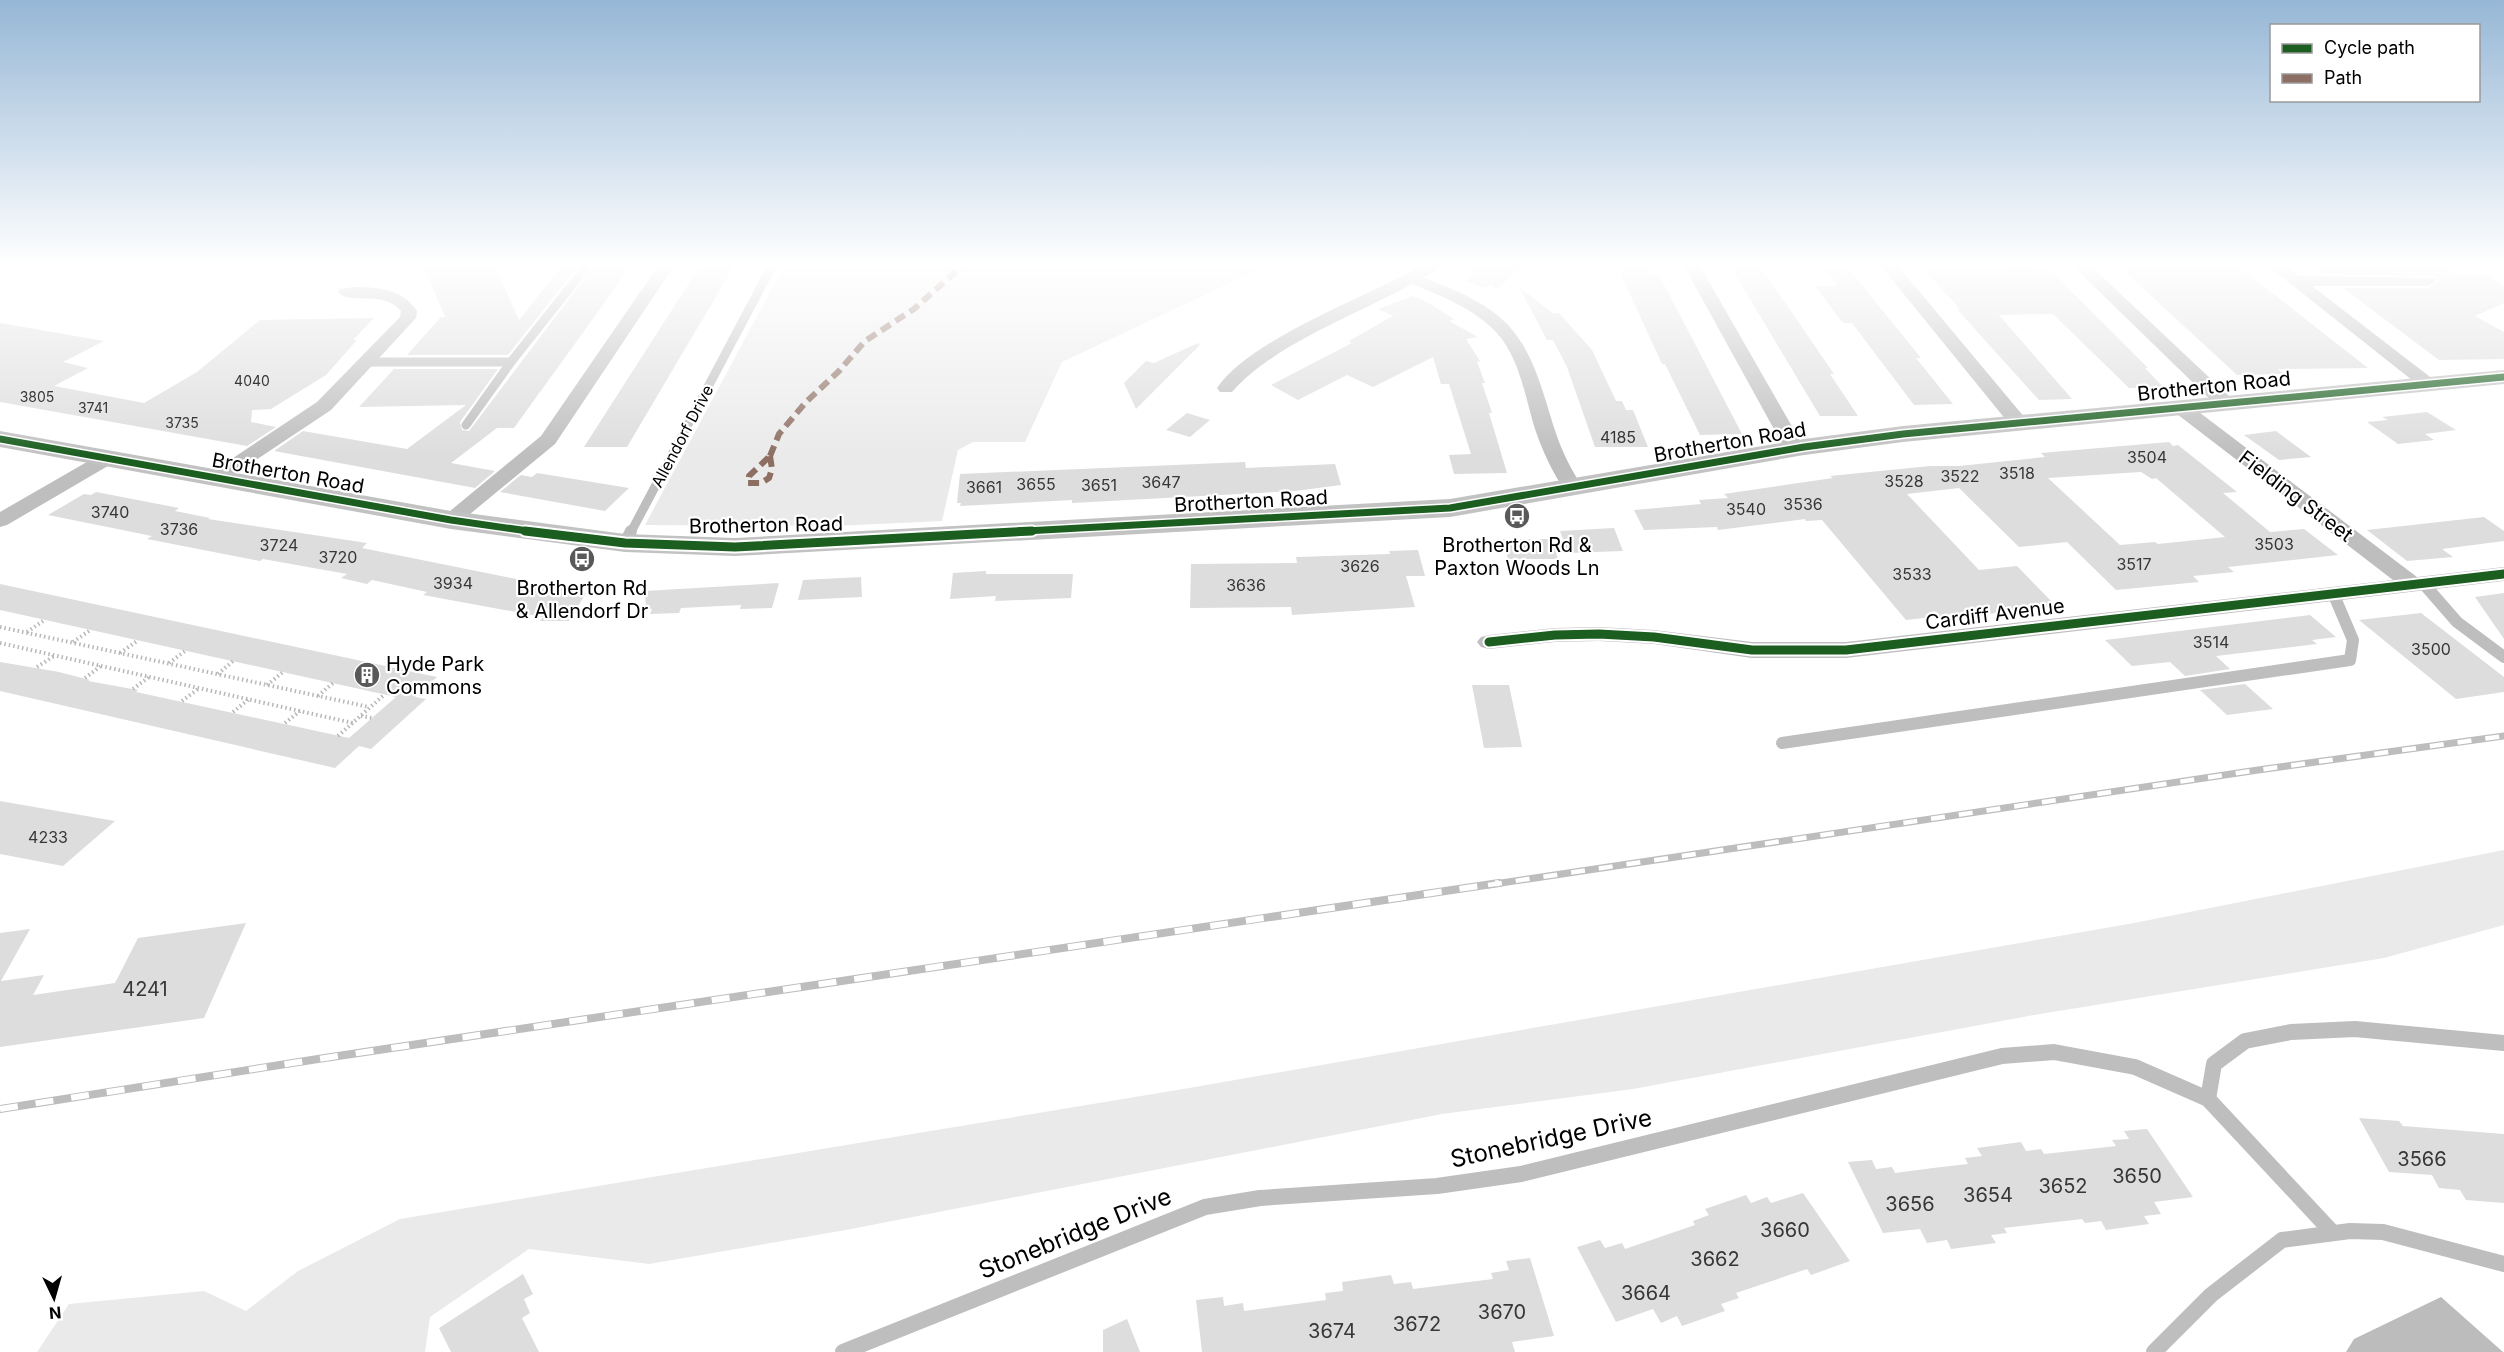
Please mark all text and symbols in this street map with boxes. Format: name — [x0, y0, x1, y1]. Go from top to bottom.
legend — [2270, 24, 2480, 102]
text: Cycle path — [2324, 37, 2415, 58]
text: Path — [2324, 67, 2362, 88]
street label: Brotherton Road — [2136, 366, 2292, 406]
house number: 4040 — [234, 372, 270, 389]
street label: Allendorf Drive — [647, 381, 717, 491]
house number: 3805 — [20, 388, 54, 405]
house number: 3741 — [78, 399, 108, 416]
house number: 3735 — [165, 414, 199, 431]
street label: Brotherton Road — [1652, 417, 1808, 467]
house number: 4185 — [1600, 427, 1636, 447]
street label: Fielding Street — [2234, 445, 2358, 547]
house number: 3504 — [2127, 447, 2167, 467]
street label: Brotherton Road — [210, 448, 366, 498]
house number: 3518 — [1999, 463, 2035, 483]
house number: 3522 — [1940, 466, 1980, 486]
house number: 3528 — [1884, 471, 1924, 491]
house number: 3647 — [1141, 472, 1181, 492]
house number: 3655 — [1016, 474, 1056, 494]
house number: 3651 — [1081, 475, 1117, 495]
house number: 3661 — [966, 477, 1002, 497]
street label: Brotherton Road — [1173, 485, 1329, 517]
house number: 3536 — [1783, 494, 1823, 514]
house number: 3540 — [1726, 499, 1766, 519]
bus stop icon: Brotherton Rd & Paxton Woods Ln — [1502, 501, 1532, 531]
house number: 3740 — [91, 502, 129, 522]
street label: Brotherton Road — [689, 512, 843, 538]
house number: 3736 — [160, 519, 198, 539]
place label: Brotherton Rd & Paxton Woods Ln — [1434, 533, 1600, 580]
house number: 3503 — [2254, 534, 2294, 554]
house number: 3724 — [260, 535, 298, 555]
bus stop icon: Brotherton Rd & Allendorf Dr — [567, 544, 597, 574]
house number: 3720 — [319, 547, 357, 567]
house number: 3517 — [2116, 554, 2152, 574]
house number: 3626 — [1340, 556, 1380, 576]
house number: 3533 — [1892, 564, 1932, 584]
house number: 3934 — [433, 573, 473, 593]
house number: 3636 — [1226, 575, 1266, 595]
place label: Brotherton Rd & Allendorf Dr — [516, 576, 649, 623]
street label: Cardiff Avenue — [1924, 594, 2066, 634]
house number: 3514 — [2193, 632, 2229, 652]
house number: 3500 — [2411, 639, 2451, 659]
place label: Hyde Park Commons — [386, 652, 484, 699]
building icon: Hyde Park Commons — [352, 660, 382, 690]
house number: 4233 — [28, 827, 68, 847]
house number: 4241 — [122, 977, 168, 1001]
street label: Stonebridge Drive — [1448, 1102, 1654, 1174]
house number: 3566 — [2397, 1147, 2447, 1171]
house number: 3650 — [2112, 1164, 2162, 1188]
house number: 3652 — [2038, 1174, 2088, 1198]
street label: Stonebridge Drive — [974, 1181, 1176, 1285]
house number: 3654 — [1963, 1183, 2013, 1207]
house number: 3656 — [1885, 1192, 1935, 1216]
house number: 3660 — [1760, 1218, 1810, 1242]
house number: 3662 — [1690, 1247, 1740, 1271]
north arrow — [24, 1268, 84, 1328]
house number: 3664 — [1621, 1281, 1671, 1305]
house number: 3670 — [1478, 1300, 1526, 1324]
text: N — [48, 1302, 62, 1323]
house number: 3672 — [1393, 1312, 1441, 1336]
house number: 3674 — [1308, 1319, 1356, 1343]

